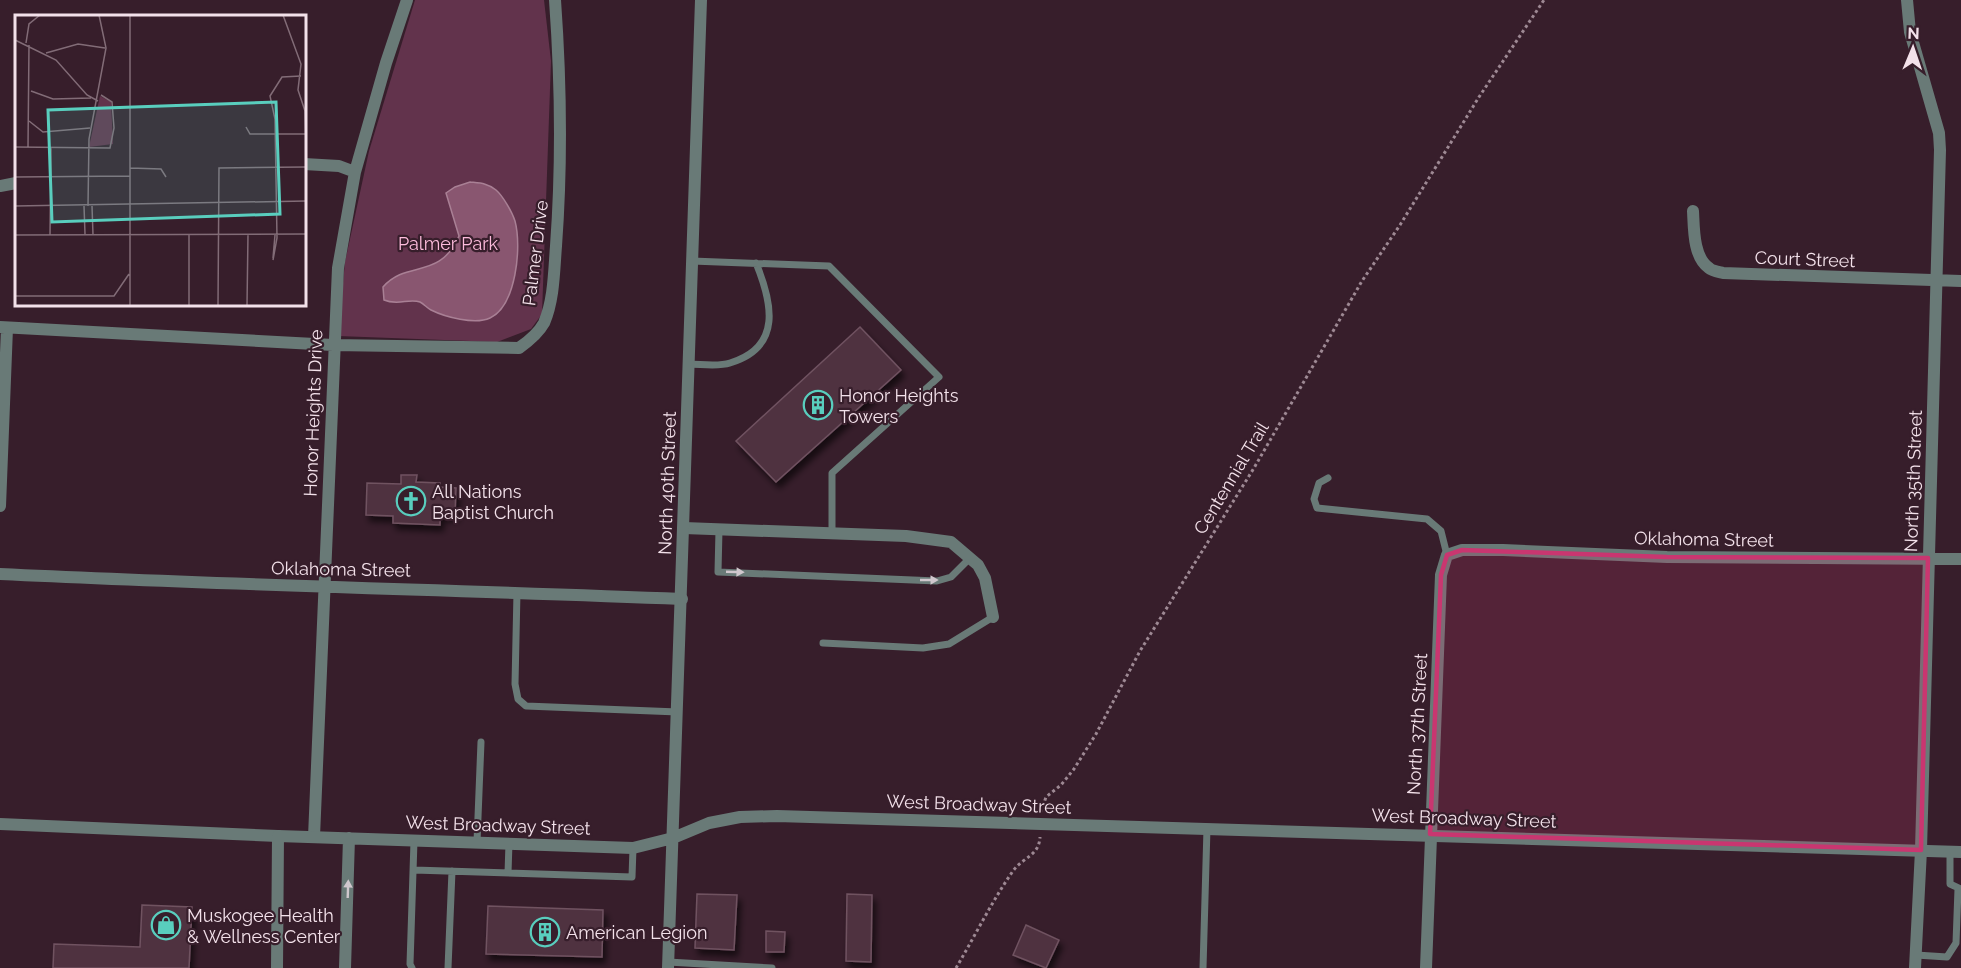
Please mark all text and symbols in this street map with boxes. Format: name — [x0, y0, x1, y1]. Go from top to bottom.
inset map — [15, 15, 306, 306]
north arrow — [1883, 18, 1943, 78]
text: N — [1907, 24, 1920, 43]
street label: Palmer Drive — [518, 199, 552, 307]
park label: Palmer Park — [398, 233, 499, 254]
street label: Court Street — [1754, 247, 1856, 271]
street label: Honor Heights Drive — [300, 329, 326, 497]
place label: Honor Heights Towers — [839, 385, 959, 427]
building icon: Honor Heights Towers — [802, 389, 834, 421]
street label: North 35th Street — [1900, 410, 1926, 552]
street label: North 40th Street — [654, 411, 680, 555]
street label: Centennial Trail — [1189, 418, 1273, 538]
place label: All Nations Baptist Church — [432, 481, 554, 523]
church icon: All Nations Baptist Church — [395, 485, 427, 517]
street label: Oklahoma Street — [1634, 527, 1774, 551]
street label: Oklahoma Street — [271, 557, 411, 581]
one-way arrow — [725, 568, 744, 577]
one-way arrow — [920, 575, 939, 585]
street label: North 37th Street — [1403, 653, 1431, 795]
street label: West Broadway Street — [886, 790, 1072, 818]
street label: West Broadway Street — [1371, 804, 1557, 832]
street label: West Broadway Street — [405, 811, 591, 839]
one-way arrow — [343, 879, 352, 898]
place label: Muskogee Health & Wellness Center — [187, 905, 341, 947]
shop icon: Muskogee Health & Wellness Center — [150, 909, 182, 941]
building icon: American Legion — [529, 916, 561, 948]
place label: American Legion — [566, 922, 707, 943]

